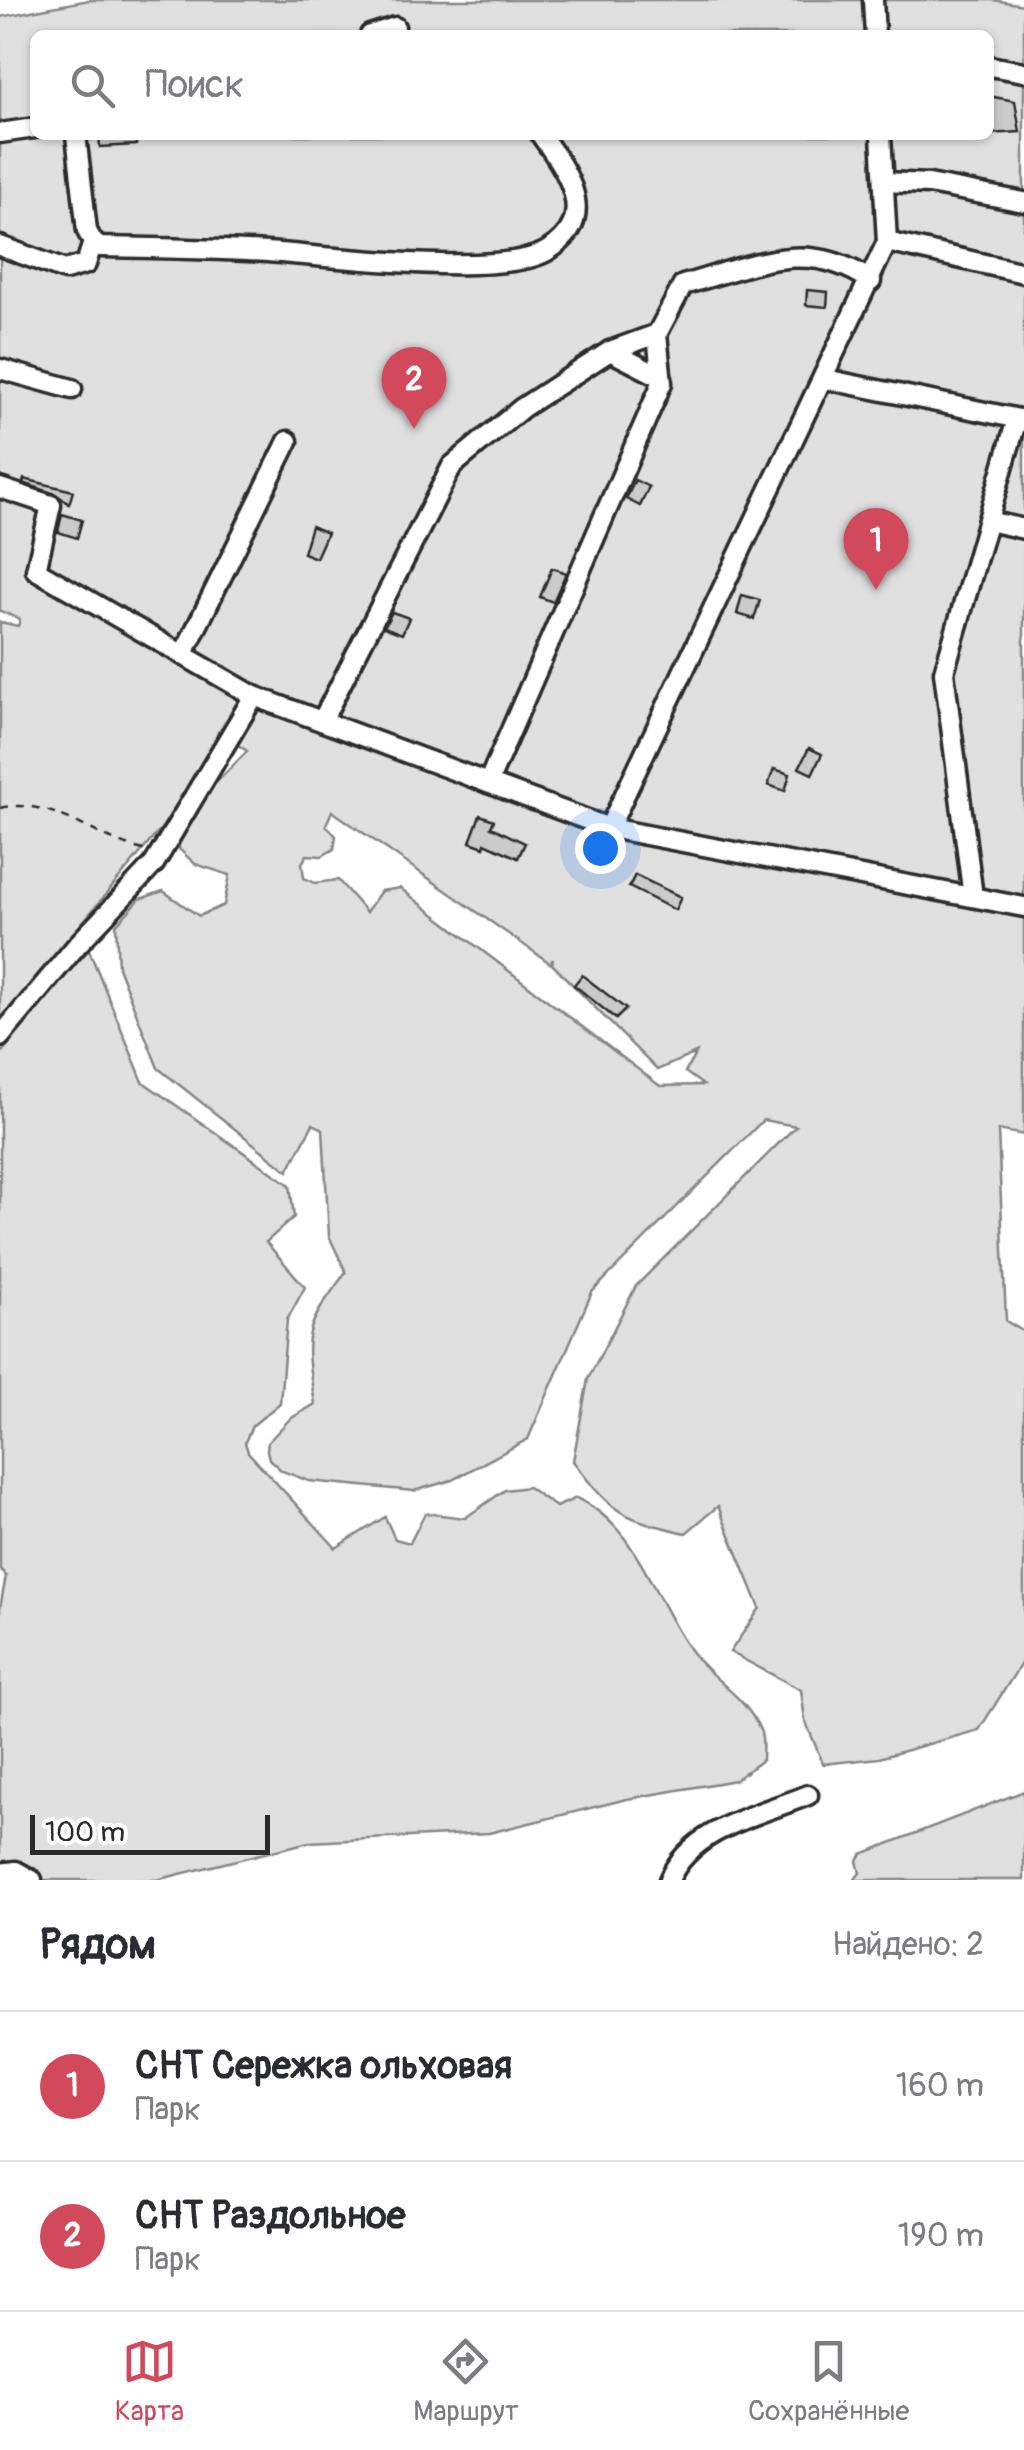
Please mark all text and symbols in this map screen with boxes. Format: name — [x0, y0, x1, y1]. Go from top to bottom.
search box — [30, 30, 994, 140]
icon: search — [65, 58, 120, 113]
text: Поиск — [145, 61, 244, 109]
pin: 2 — [382, 346, 446, 429]
pin: 1 — [844, 508, 908, 590]
your location — [575, 823, 626, 874]
scale bar — [30, 1810, 270, 1854]
text: 100 m — [45, 1815, 125, 1850]
text: Рядом — [40, 1919, 156, 1971]
text: Найдено: 2 — [832, 1925, 984, 1965]
text: СНТ Сережка ольховая — [135, 2042, 512, 2090]
text: 1 — [66, 2066, 79, 2106]
text: 160 m — [896, 2066, 984, 2106]
text: Парк — [135, 2090, 201, 2130]
text: СНТ Раздольное — [135, 2192, 406, 2240]
text: 2 — [64, 2216, 81, 2256]
text: 190 m — [898, 2216, 984, 2256]
text: Парк — [135, 2240, 201, 2280]
tab: Карта — [115, 2334, 184, 2429]
tab: Маршрут — [413, 2334, 519, 2429]
tab: Сохранённые — [748, 2334, 909, 2429]

